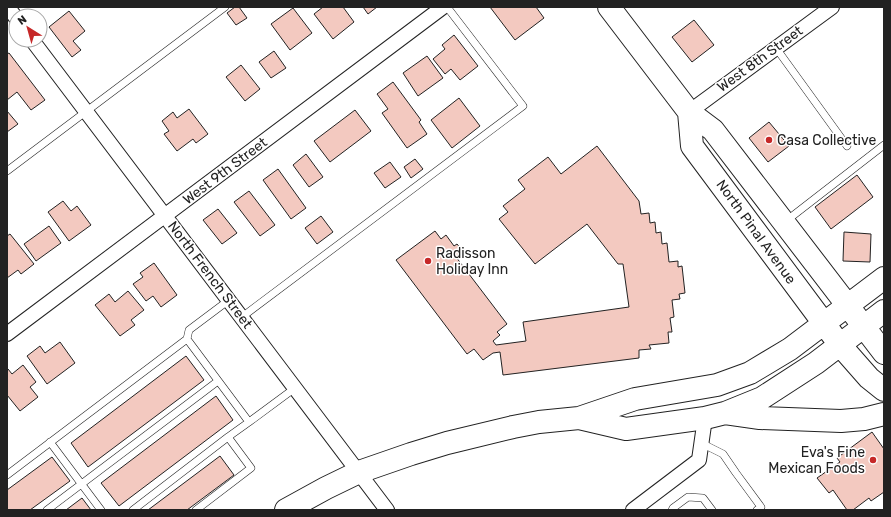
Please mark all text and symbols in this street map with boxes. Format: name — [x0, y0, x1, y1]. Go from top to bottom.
north arrow — [8, 8, 48, 48]
text: N — [15, 13, 29, 28]
street label: West 8th Street — [714, 22, 807, 96]
place label: Casa Collective — [777, 132, 876, 149]
street label: West 9th Street — [180, 134, 271, 208]
marker: Casa Collective — [764, 135, 774, 145]
street label: North Pinal Avenue — [713, 177, 800, 288]
street label: North French Street — [164, 218, 256, 333]
place label: Radisson Holiday Inn — [436, 245, 508, 278]
marker: Radisson Holiday Inn — [423, 256, 433, 266]
place label: Eva's Fine Mexican Foods — [768, 444, 865, 477]
marker: Eva's Fine Mexican Foods — [868, 455, 878, 465]

